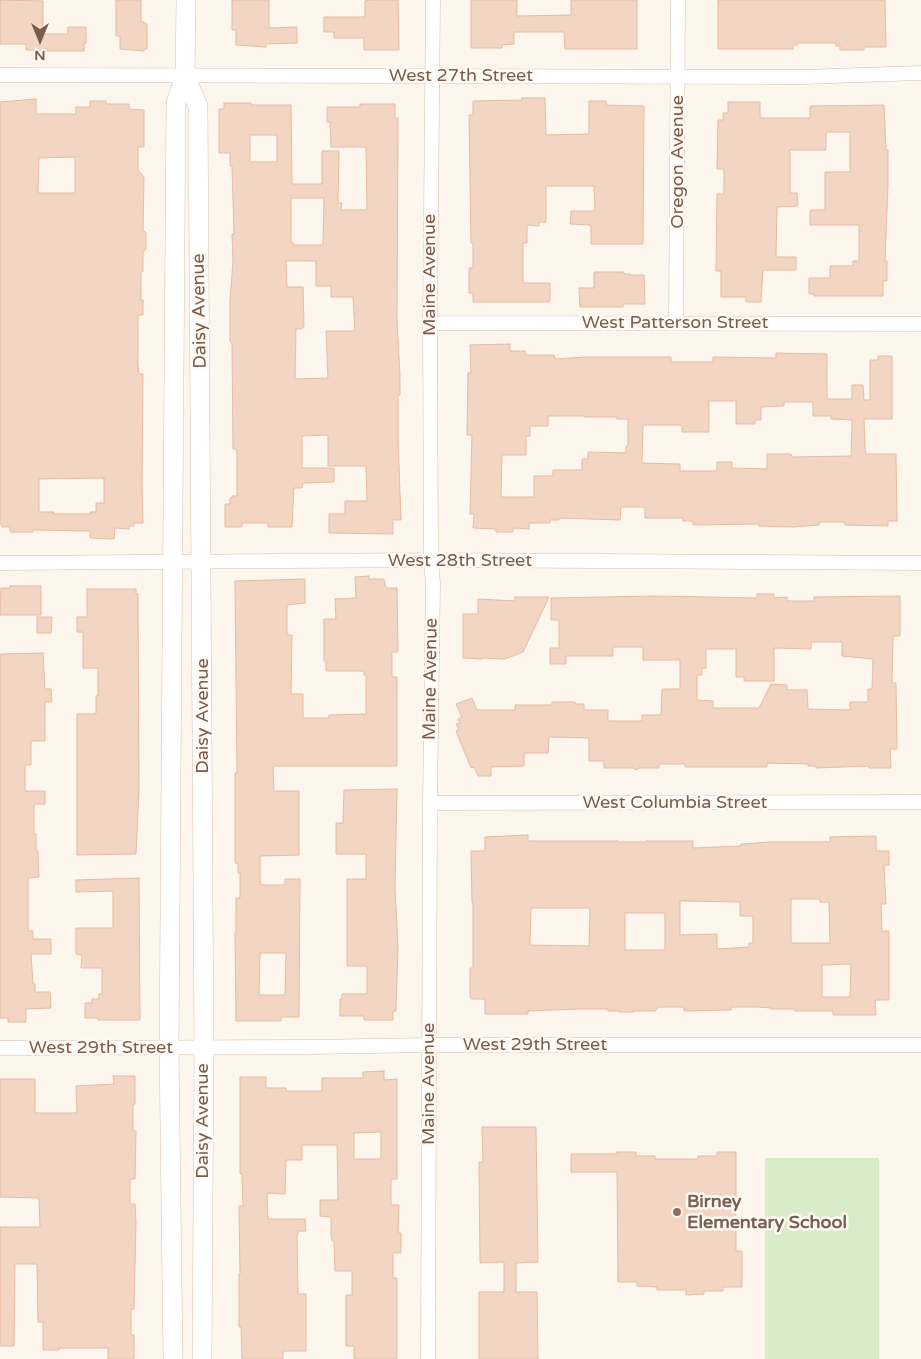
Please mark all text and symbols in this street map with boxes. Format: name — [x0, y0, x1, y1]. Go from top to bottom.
north arrow — [15, 15, 65, 65]
text: N — [34, 47, 46, 64]
street label: West 27th Street — [389, 65, 533, 87]
street label: Oregon Avenue — [667, 95, 689, 229]
street label: Maine Avenue — [419, 214, 441, 336]
street label: Daisy Avenue — [188, 253, 212, 369]
street label: West Patterson Street — [582, 312, 768, 334]
street label: West 28th Street — [388, 550, 532, 572]
street label: Maine Avenue — [419, 618, 443, 740]
street label: Daisy Avenue — [192, 658, 214, 774]
street label: West Columbia Street — [583, 792, 767, 814]
street label: Maine Avenue — [418, 1023, 440, 1145]
street label: West 29th Street — [463, 1034, 607, 1056]
street label: West 29th Street — [29, 1037, 173, 1059]
street label: Daisy Avenue — [192, 1063, 214, 1179]
place label: Birney Elementary School — [687, 1191, 847, 1234]
marker: Birney Elementary School — [671, 1206, 683, 1218]

